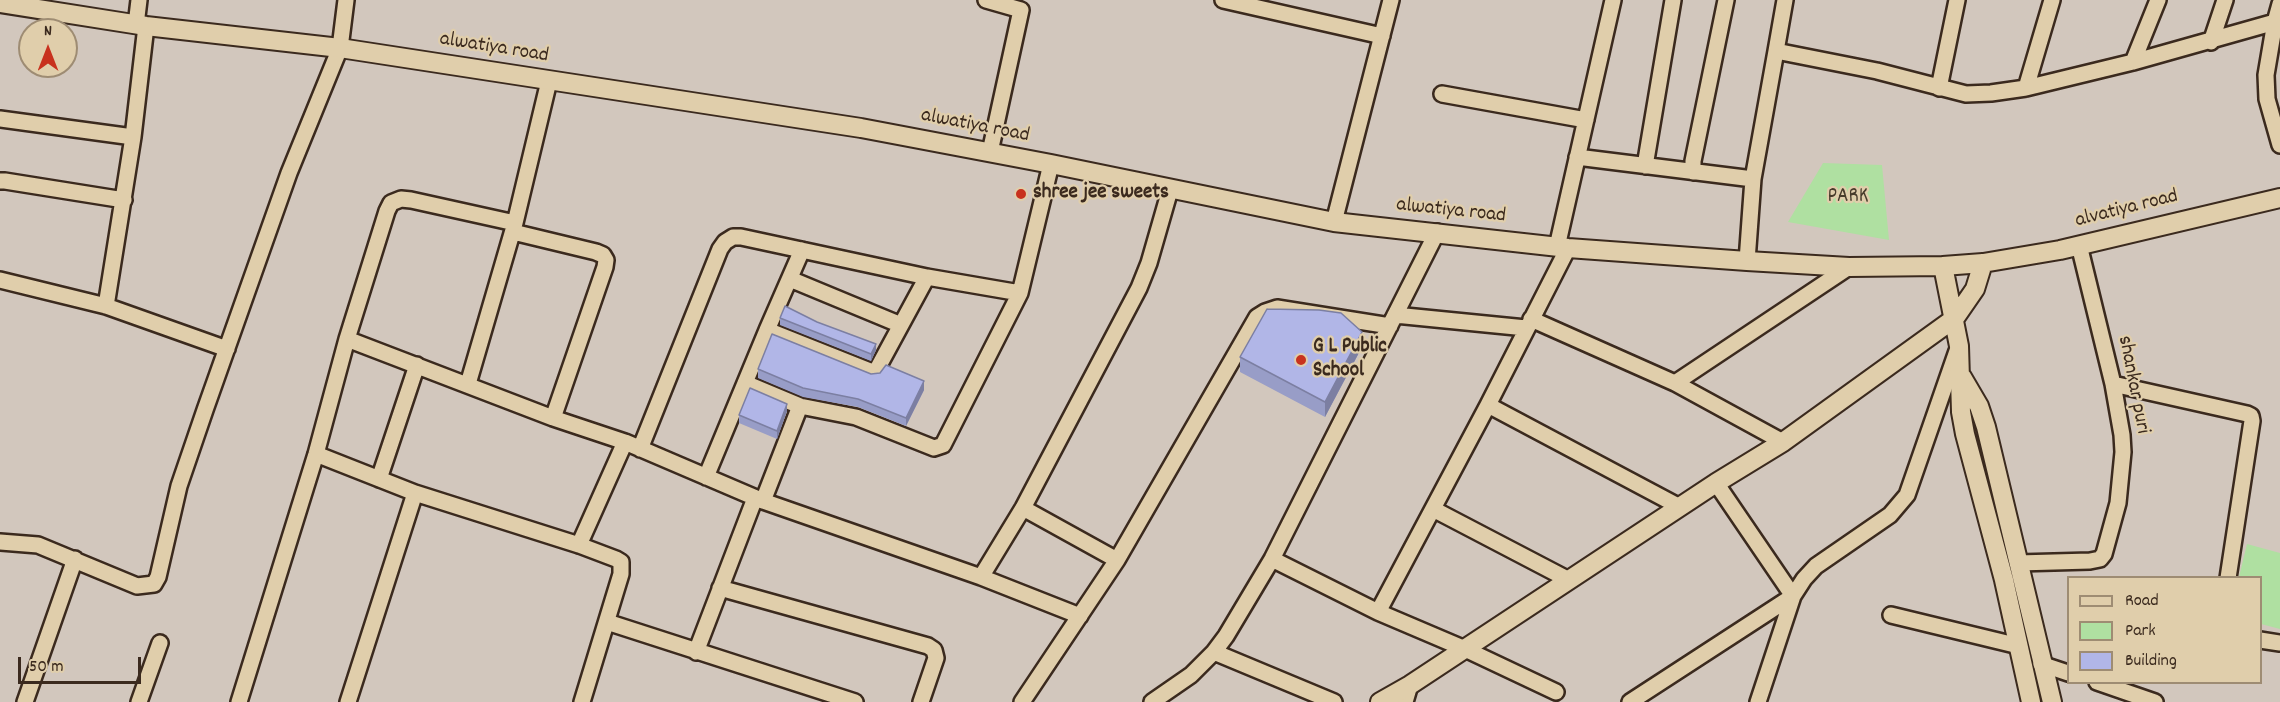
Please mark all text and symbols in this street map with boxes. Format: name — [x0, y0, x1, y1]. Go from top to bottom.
north arrow — [18, 18, 78, 78]
text: N — [44, 20, 52, 43]
street label: alwatiya road — [438, 28, 550, 70]
street label: alwatiya road — [919, 104, 1031, 150]
place label: shree jee sweets — [1033, 181, 1169, 207]
park label: PARK — [1828, 185, 1868, 211]
street label: alvatiya road — [2073, 185, 2181, 235]
marker: shree jee sweets — [1014, 187, 1028, 201]
street label: alwatiya road — [1395, 194, 1507, 230]
street label: shankar puri — [2110, 334, 2154, 436]
place label: G L Public School — [1313, 335, 1387, 385]
marker: G L Public School — [1294, 353, 1308, 367]
legend — [2067, 576, 2262, 684]
text: Road — [2125, 589, 2159, 614]
text: Park — [2125, 619, 2156, 644]
scale bar — [21, 645, 144, 683]
text: Building — [2125, 649, 2177, 674]
text: 50 m — [29, 655, 64, 680]

